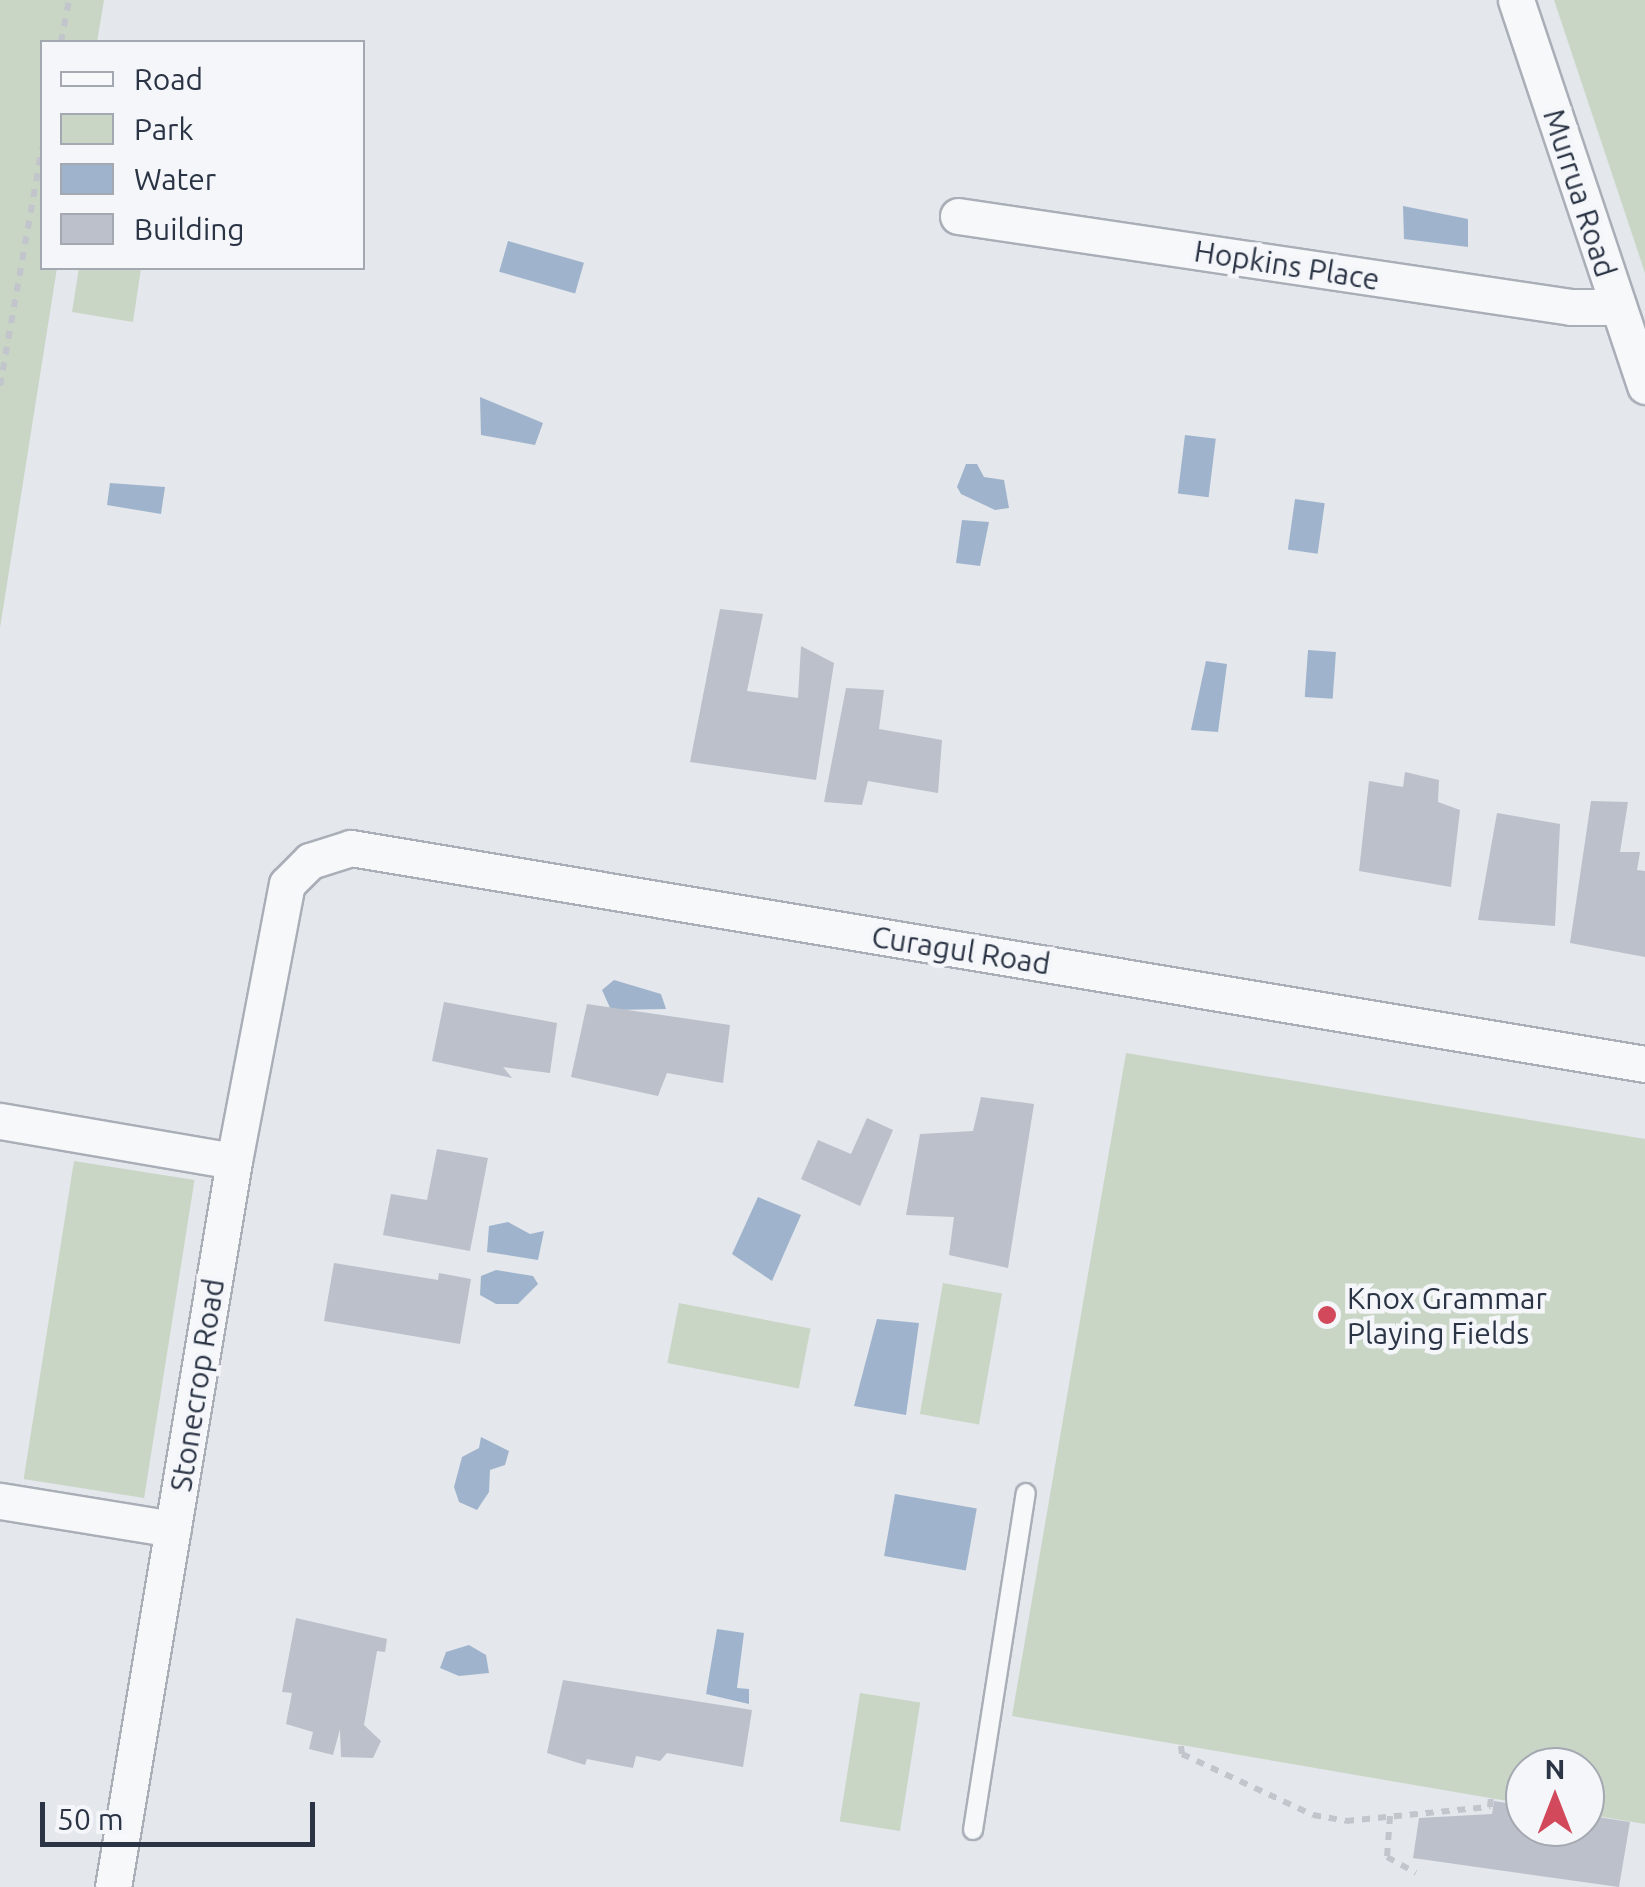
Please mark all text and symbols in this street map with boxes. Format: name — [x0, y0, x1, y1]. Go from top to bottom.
legend — [40, 40, 365, 270]
text: Road — [134, 62, 203, 96]
street label: Murrua Road — [1536, 104, 1624, 282]
text: Park — [134, 112, 194, 146]
text: Water — [134, 162, 216, 196]
text: Building — [134, 212, 245, 246]
street label: Hopkins Place — [1192, 233, 1382, 297]
street label: Curagul Road — [869, 918, 1053, 982]
street label: Stonecrop Road — [162, 1276, 232, 1494]
place label: Knox Grammar Playing Fields — [1347, 1280, 1547, 1350]
marker: Knox Grammar Playing Fields — [1316, 1304, 1338, 1326]
north arrow — [1505, 1747, 1605, 1847]
text: N — [1545, 1753, 1565, 1784]
scale bar — [45, 1782, 320, 1844]
text: 50 m — [57, 1802, 124, 1836]

